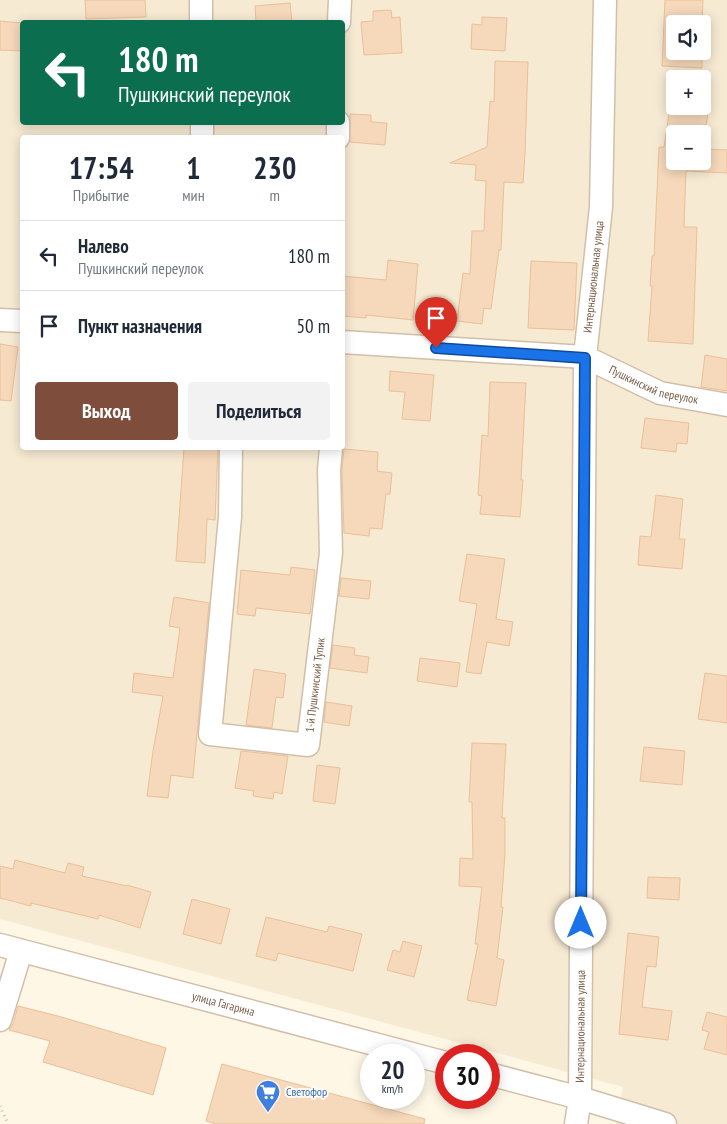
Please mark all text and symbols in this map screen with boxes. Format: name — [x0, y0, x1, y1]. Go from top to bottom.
map controls — [666, 15, 711, 170]
button: sound — [666, 15, 711, 60]
text: 180 m — [118, 36, 199, 82]
icon: left — [35, 40, 100, 105]
button: + — [666, 70, 711, 115]
text: Пушкинский переулок — [118, 80, 291, 108]
button: − — [666, 125, 711, 170]
text: 17:54 — [69, 148, 134, 187]
text: 1 — [186, 148, 201, 187]
text: 230 — [253, 148, 296, 187]
text: Прибытие — [73, 185, 129, 205]
text: мин — [182, 185, 205, 205]
text: m — [270, 185, 280, 205]
street label: Интернациональная улица — [580, 220, 607, 334]
text: Налево — [78, 234, 129, 258]
icon: left — [35, 242, 63, 270]
text: 180 m — [288, 244, 330, 268]
text: Пушкинский переулок — [78, 258, 204, 278]
pin — [415, 297, 457, 348]
icon: arrive — [422, 304, 450, 332]
icon: arrive — [35, 312, 63, 340]
text: Пункт назначения — [78, 314, 202, 338]
text: 50 m — [297, 314, 330, 338]
street label: Пушкинский переулок — [607, 362, 700, 407]
button: Выход — [35, 382, 178, 440]
button: Поделиться — [188, 382, 330, 440]
street label: 1-й Пушкинский Тупик — [302, 636, 328, 733]
position arrow — [554, 896, 606, 948]
street label: Интернациональная улица — [572, 970, 588, 1083]
street label: улица Гагарина — [191, 988, 257, 1019]
speed limit sign: 30 — [435, 1044, 500, 1109]
text: 20 — [381, 1054, 404, 1086]
supermarket icon: Светофор — [255, 1079, 281, 1113]
text: km/h — [382, 1081, 403, 1096]
place label: Светофор — [286, 1084, 327, 1099]

